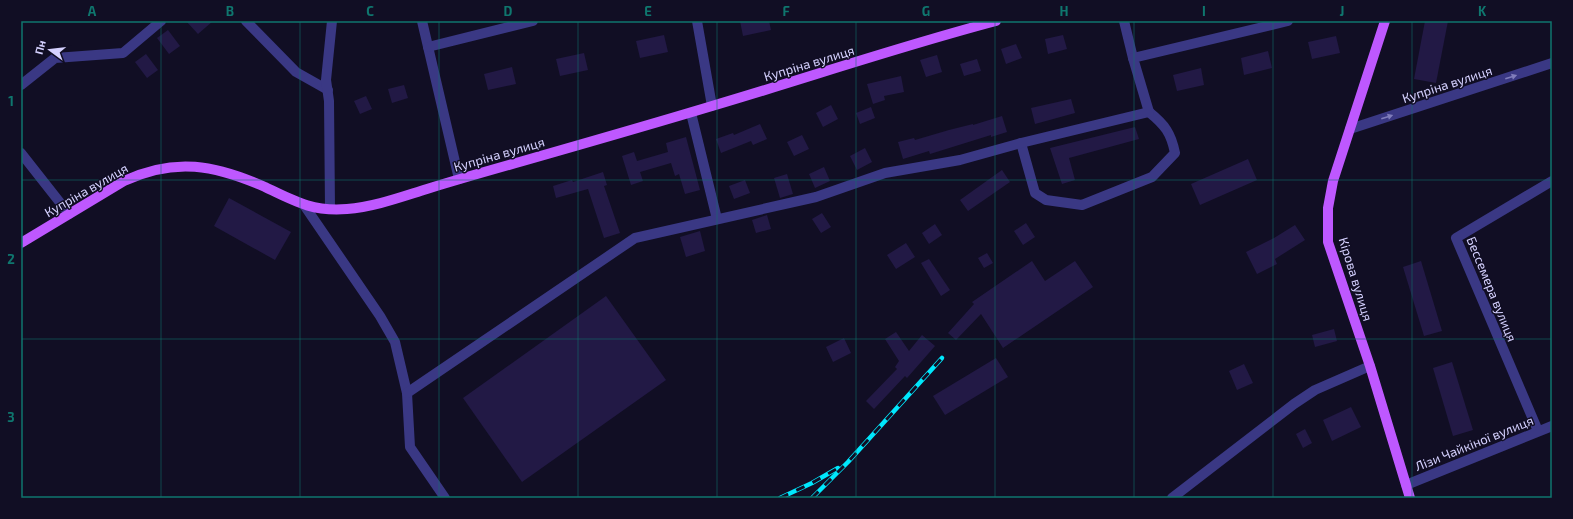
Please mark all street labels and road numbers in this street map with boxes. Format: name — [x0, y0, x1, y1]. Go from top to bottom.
street label: Купріна вулиця — [762, 42, 856, 84]
street label: Купріна вулиця — [1400, 62, 1494, 106]
street label: Купріна вулиця — [452, 133, 546, 175]
street label: Купріна вулиця — [41, 160, 131, 220]
street label: Бессемера вулиця — [1464, 234, 1520, 344]
street label: Кірова вулиця — [1336, 235, 1376, 323]
street label: Лізи Чайкіної вулиця — [1412, 412, 1536, 474]

